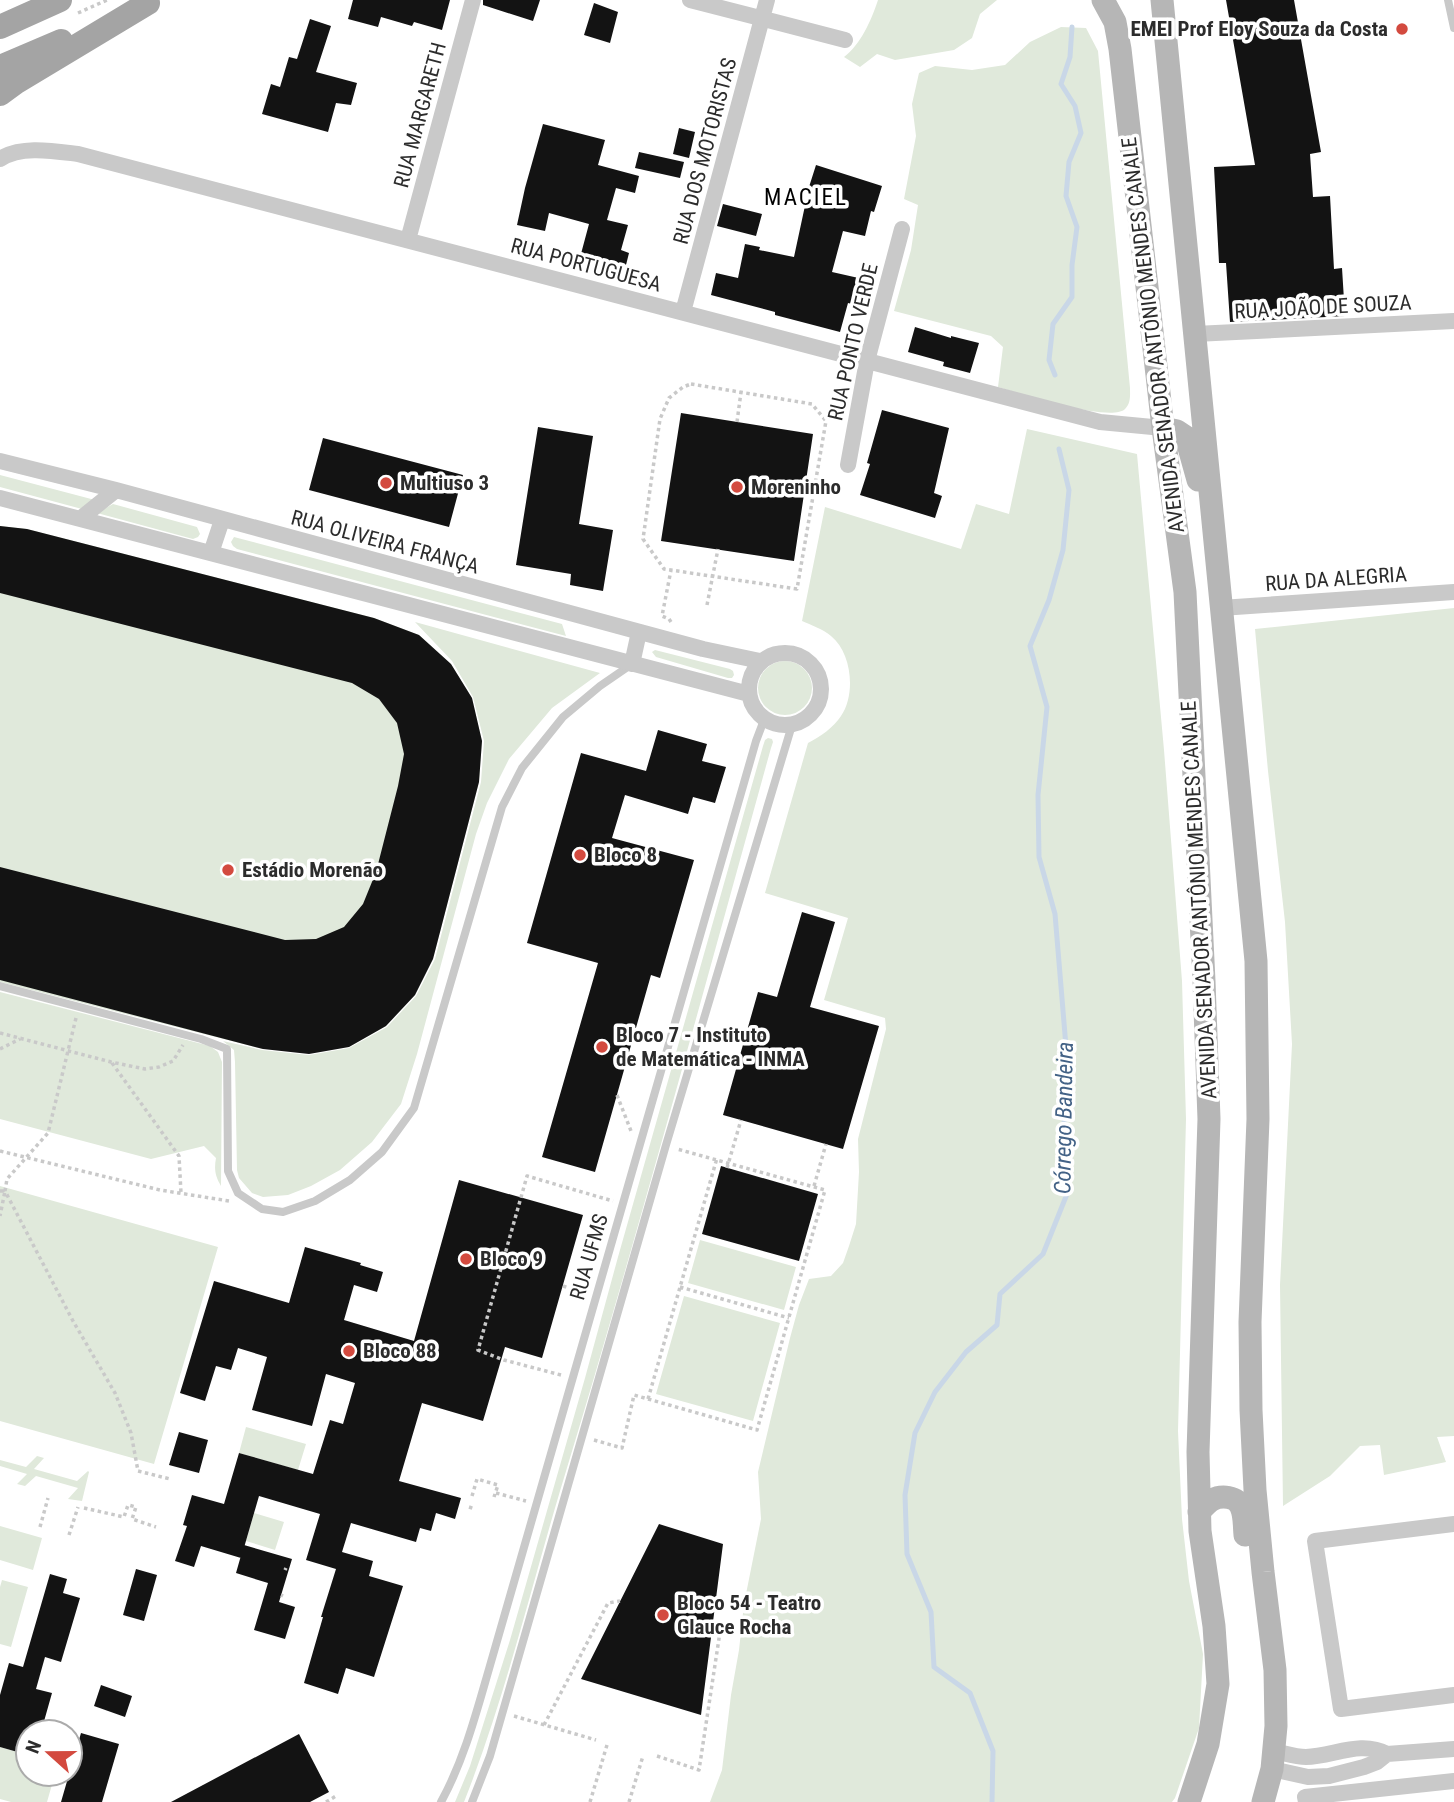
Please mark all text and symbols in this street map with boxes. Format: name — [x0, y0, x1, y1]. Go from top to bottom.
place label: EMEI Prof Eloy Souza da Costa — [1130, 17, 1388, 41]
marker: EMEI Prof Eloy Souza da Costa — [1394, 21, 1410, 37]
street label: RUA MARGARETH — [389, 40, 451, 190]
street label: RUA DOS MOTORISTAS — [669, 55, 741, 247]
street label: AVENIDA SENADOR ANTÔNIO MENDES CANALE — [1117, 136, 1189, 534]
district label: MACIEL — [764, 184, 848, 211]
street label: RUA PORTUGUESA — [508, 233, 664, 297]
street label: RUA PONTO VERDE — [823, 261, 883, 423]
street label: RUA JOÃO DE SOUZA — [1234, 290, 1412, 324]
place label: Multiuso 3 — [400, 471, 489, 495]
marker: Multiuso 3 — [378, 475, 394, 491]
place label: Moreninho — [751, 475, 841, 499]
marker: Moreninho — [729, 479, 745, 495]
street label: RUA OLIVEIRA FRANÇA — [288, 505, 482, 579]
street label: RUA DA ALEGRIA — [1264, 562, 1408, 596]
street label: AVENIDA SENADOR ANTÔNIO MENDES CANALE — [1177, 700, 1221, 1100]
place label: Bloco 8 — [594, 843, 657, 867]
marker: Bloco 8 — [572, 847, 588, 863]
place label: Estádio Morenão — [242, 858, 383, 882]
marker: Estádio Morenão — [220, 862, 236, 878]
place label: Bloco 7 - Instituto de Matemática - INMA — [616, 1023, 805, 1071]
marker: Bloco 7 - Instituto de Matemática - INMA — [594, 1039, 610, 1055]
water label: Córrego Bandeira — [1049, 1042, 1079, 1194]
street label: RUA UFMS — [565, 1211, 613, 1303]
place label: Bloco 9 — [480, 1247, 543, 1271]
marker: Bloco 9 — [458, 1251, 474, 1267]
place label: Bloco 88 — [363, 1339, 437, 1363]
marker: Bloco 88 — [341, 1343, 357, 1359]
place label: Bloco 54 - Teatro Glauce Rocha — [677, 1591, 821, 1639]
marker: Bloco 54 - Teatro Glauce Rocha — [655, 1607, 671, 1623]
north arrow — [14, 1718, 84, 1788]
text: N — [21, 1738, 46, 1757]

